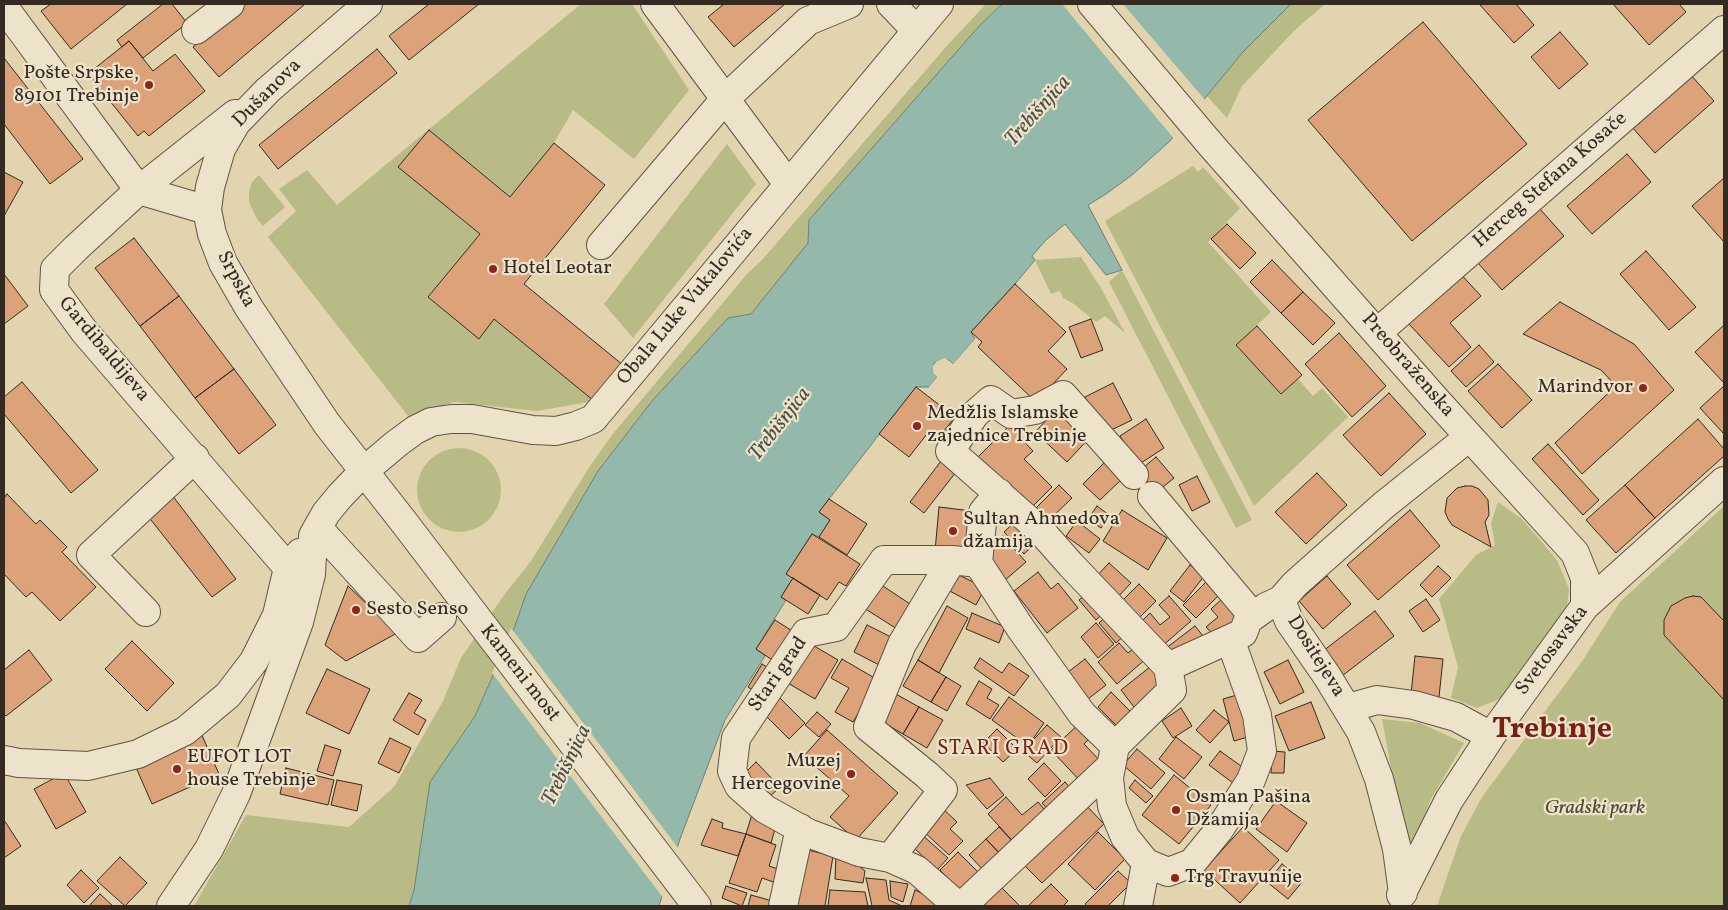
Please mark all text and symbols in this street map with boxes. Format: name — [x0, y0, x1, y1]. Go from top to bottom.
street label: Dušanova — [229, 55, 307, 133]
place label: Pošte Srpske, 89101 Trebinje — [14, 62, 139, 109]
water label: Trebišnjica — [1001, 71, 1077, 153]
marker: Pošte Srpske, 89101 Trebinje — [143, 79, 155, 91]
street label: Herceg Stefana Kosače — [1469, 108, 1633, 254]
street label: Obala Luke Vukalovića — [613, 223, 759, 391]
street label: Srpska — [210, 248, 260, 312]
place label: Hotel Leotar — [503, 257, 612, 281]
marker: Hotel Leotar — [487, 263, 499, 275]
street label: Gardibaldijeva — [52, 293, 154, 407]
street label: Preobraženska — [1355, 309, 1459, 423]
place label: Marindvor — [1537, 376, 1633, 400]
marker: Marindvor — [1637, 382, 1649, 394]
water label: Trebišnjica — [744, 383, 818, 467]
place label: Medžlis Islamske zajednice Trebinje — [927, 402, 1087, 449]
marker: Medžlis Islamske zajednice Trebinje — [911, 420, 923, 432]
place label: Sultan Ahmedova džamija — [963, 508, 1120, 555]
marker: Sultan Ahmedova džamija — [947, 525, 959, 537]
place label: Sesto Senso — [366, 598, 468, 622]
street label: Svetosavska — [1511, 601, 1595, 701]
marker: Sesto Senso — [350, 604, 362, 616]
street label: Dositejeva — [1281, 612, 1349, 702]
street label: Kameni most — [474, 621, 564, 727]
street label: Stari grad — [744, 633, 814, 717]
district label: Trebinje — [1492, 713, 1612, 749]
water label: Trebišnjica — [538, 722, 598, 810]
district label: STARI GRAD — [936, 737, 1070, 763]
place label: EUFOT LOT house Trebinje — [187, 746, 316, 793]
place label: Muzej Hercegovine — [731, 750, 841, 797]
marker: EUFOT LOT house Trebinje — [171, 763, 183, 775]
marker: Muzej Hercegovine — [845, 768, 857, 780]
place label: Osman Pašina Džamija — [1186, 786, 1311, 833]
park label: Gradski park — [1545, 797, 1645, 821]
marker: Osman Pašina Džamija — [1170, 804, 1182, 816]
place label: Trg Travunije — [1185, 866, 1302, 890]
marker: Trg Travunije — [1169, 872, 1181, 884]

